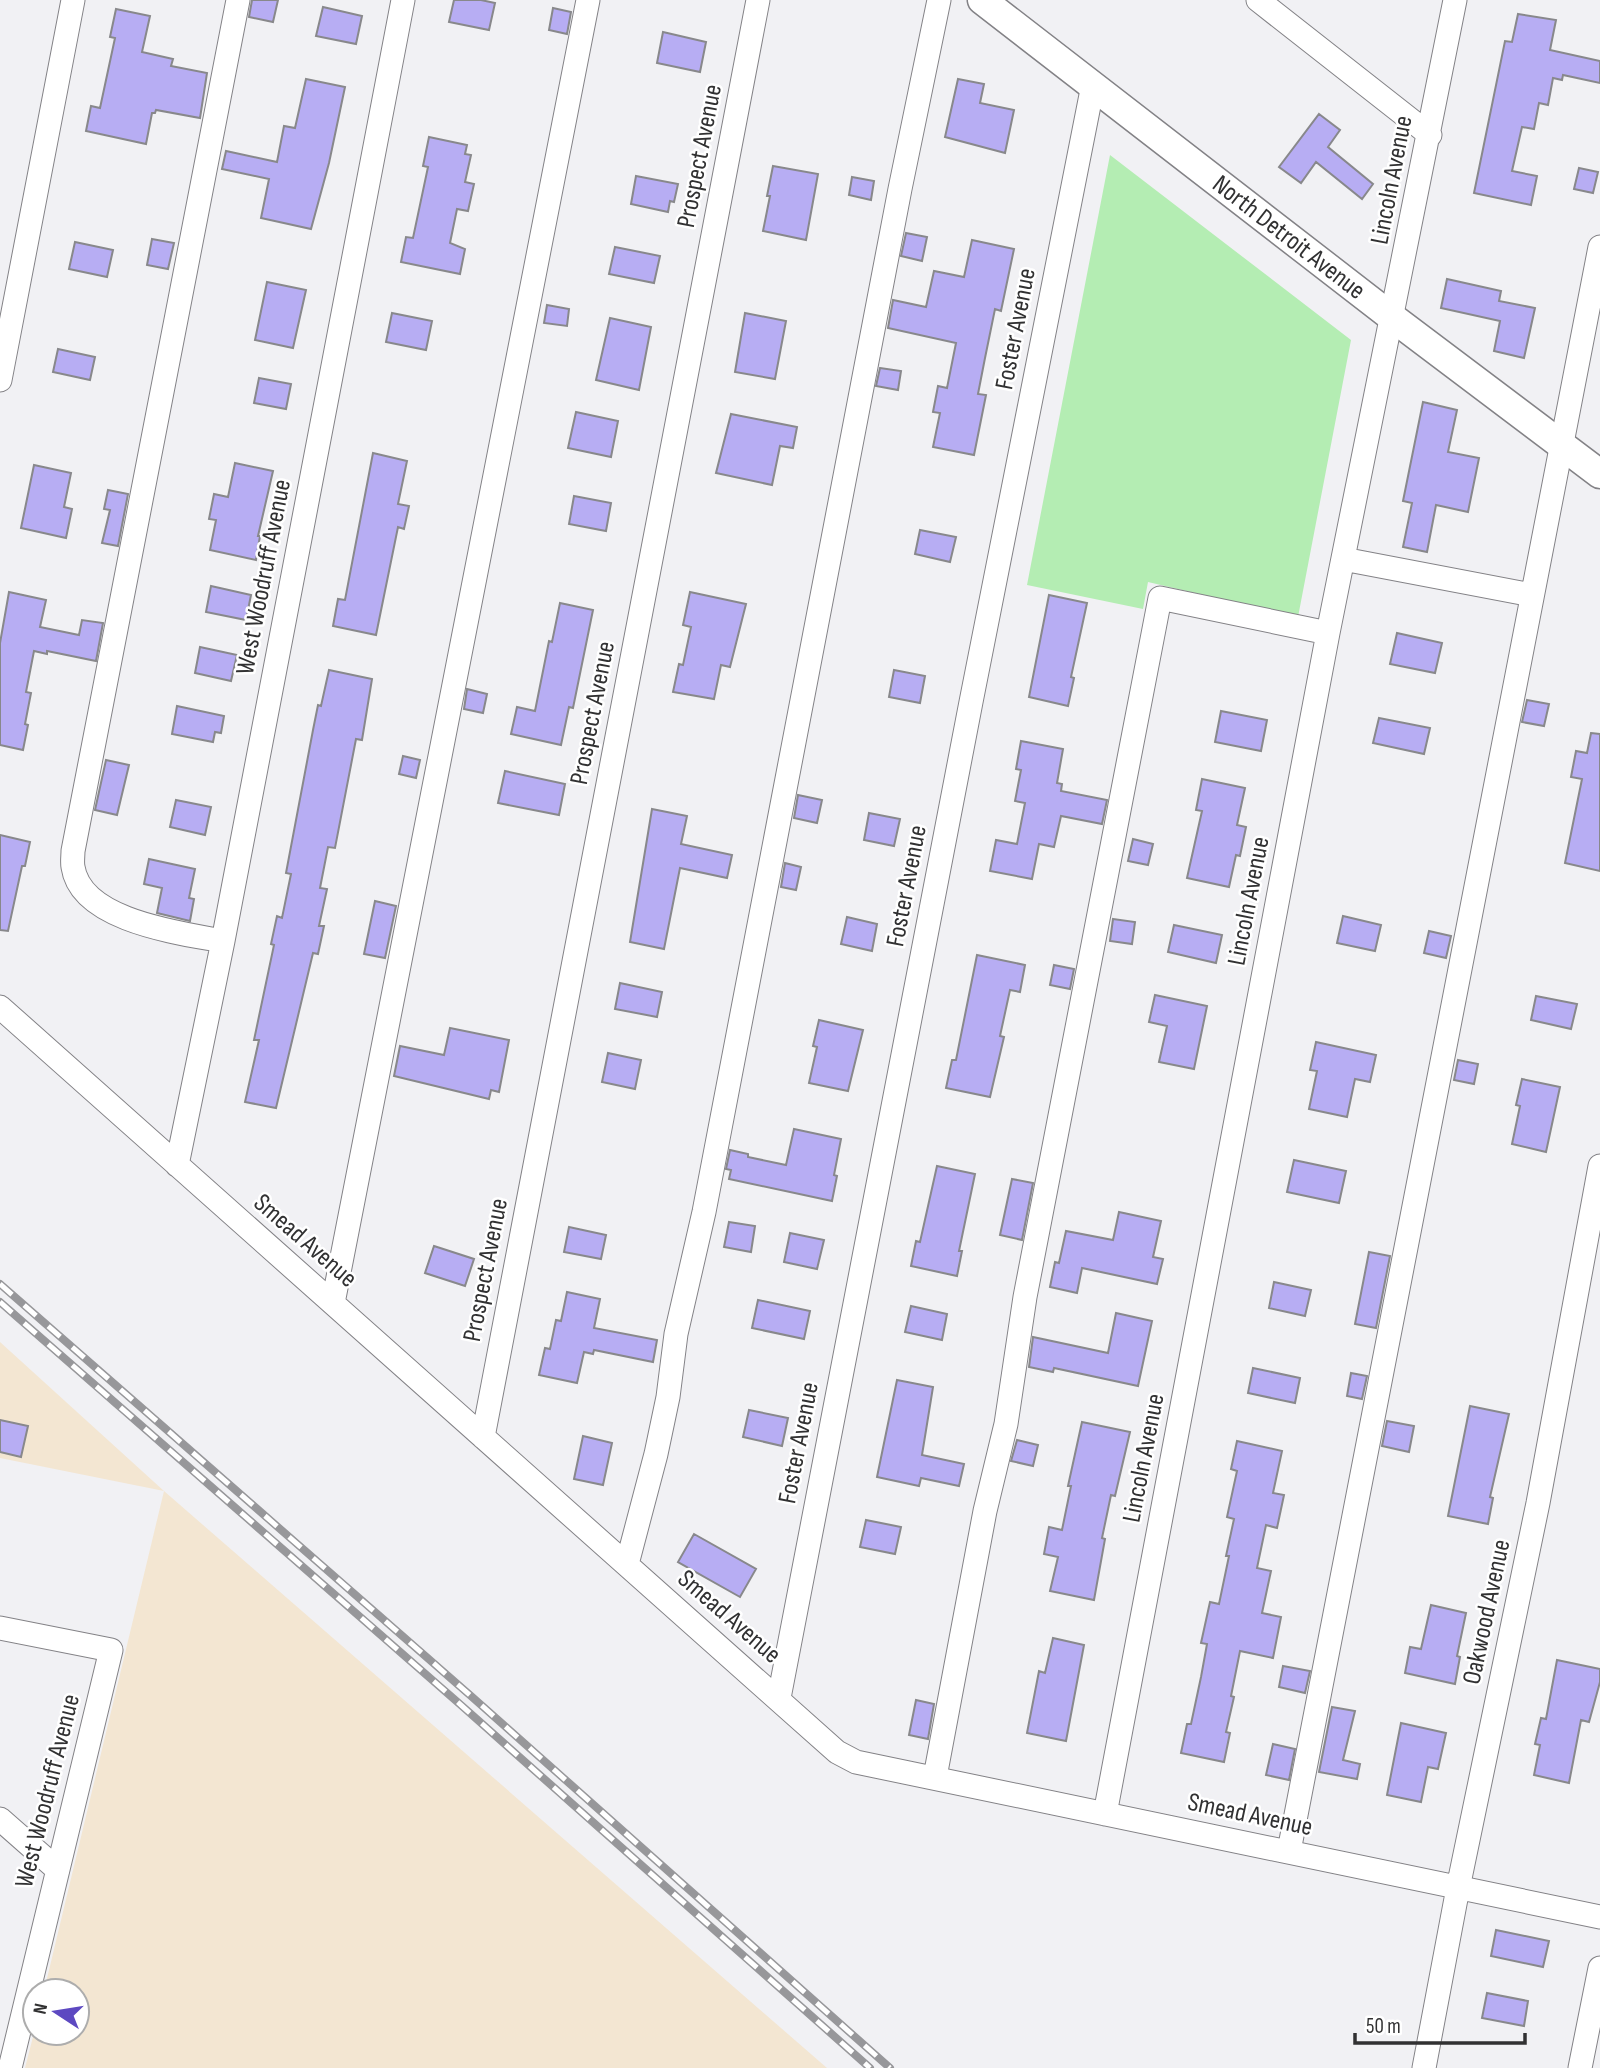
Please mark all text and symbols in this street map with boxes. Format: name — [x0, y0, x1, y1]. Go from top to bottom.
street label: Prospect Avenue — [671, 82, 729, 230]
street label: Lincoln Avenue — [1364, 113, 1420, 247]
street label: North Detroit Avenue — [1206, 169, 1371, 306]
street label: Foster Avenue — [989, 266, 1043, 392]
street label: West Woodruff Avenue — [230, 477, 298, 677]
street label: Prospect Avenue — [564, 639, 622, 787]
street label: Foster Avenue — [880, 823, 934, 949]
street label: Lincoln Avenue — [1221, 834, 1277, 968]
street label: Smead Avenue — [247, 1188, 363, 1294]
street label: Prospect Avenue — [457, 1196, 515, 1344]
street label: Foster Avenue — [772, 1380, 826, 1506]
street label: Lincoln Avenue — [1116, 1391, 1172, 1525]
street label: Oakwood Avenue — [1457, 1537, 1517, 1687]
street label: Smead Avenue — [671, 1564, 787, 1670]
street label: West Woodruff Avenue — [9, 1691, 87, 1891]
street label: Smead Avenue — [1185, 1787, 1315, 1843]
north arrow — [21, 1977, 91, 2047]
text: N — [29, 2001, 53, 2016]
scale bar — [1355, 2002, 1525, 2046]
text: 50 m — [1366, 2014, 1401, 2039]

